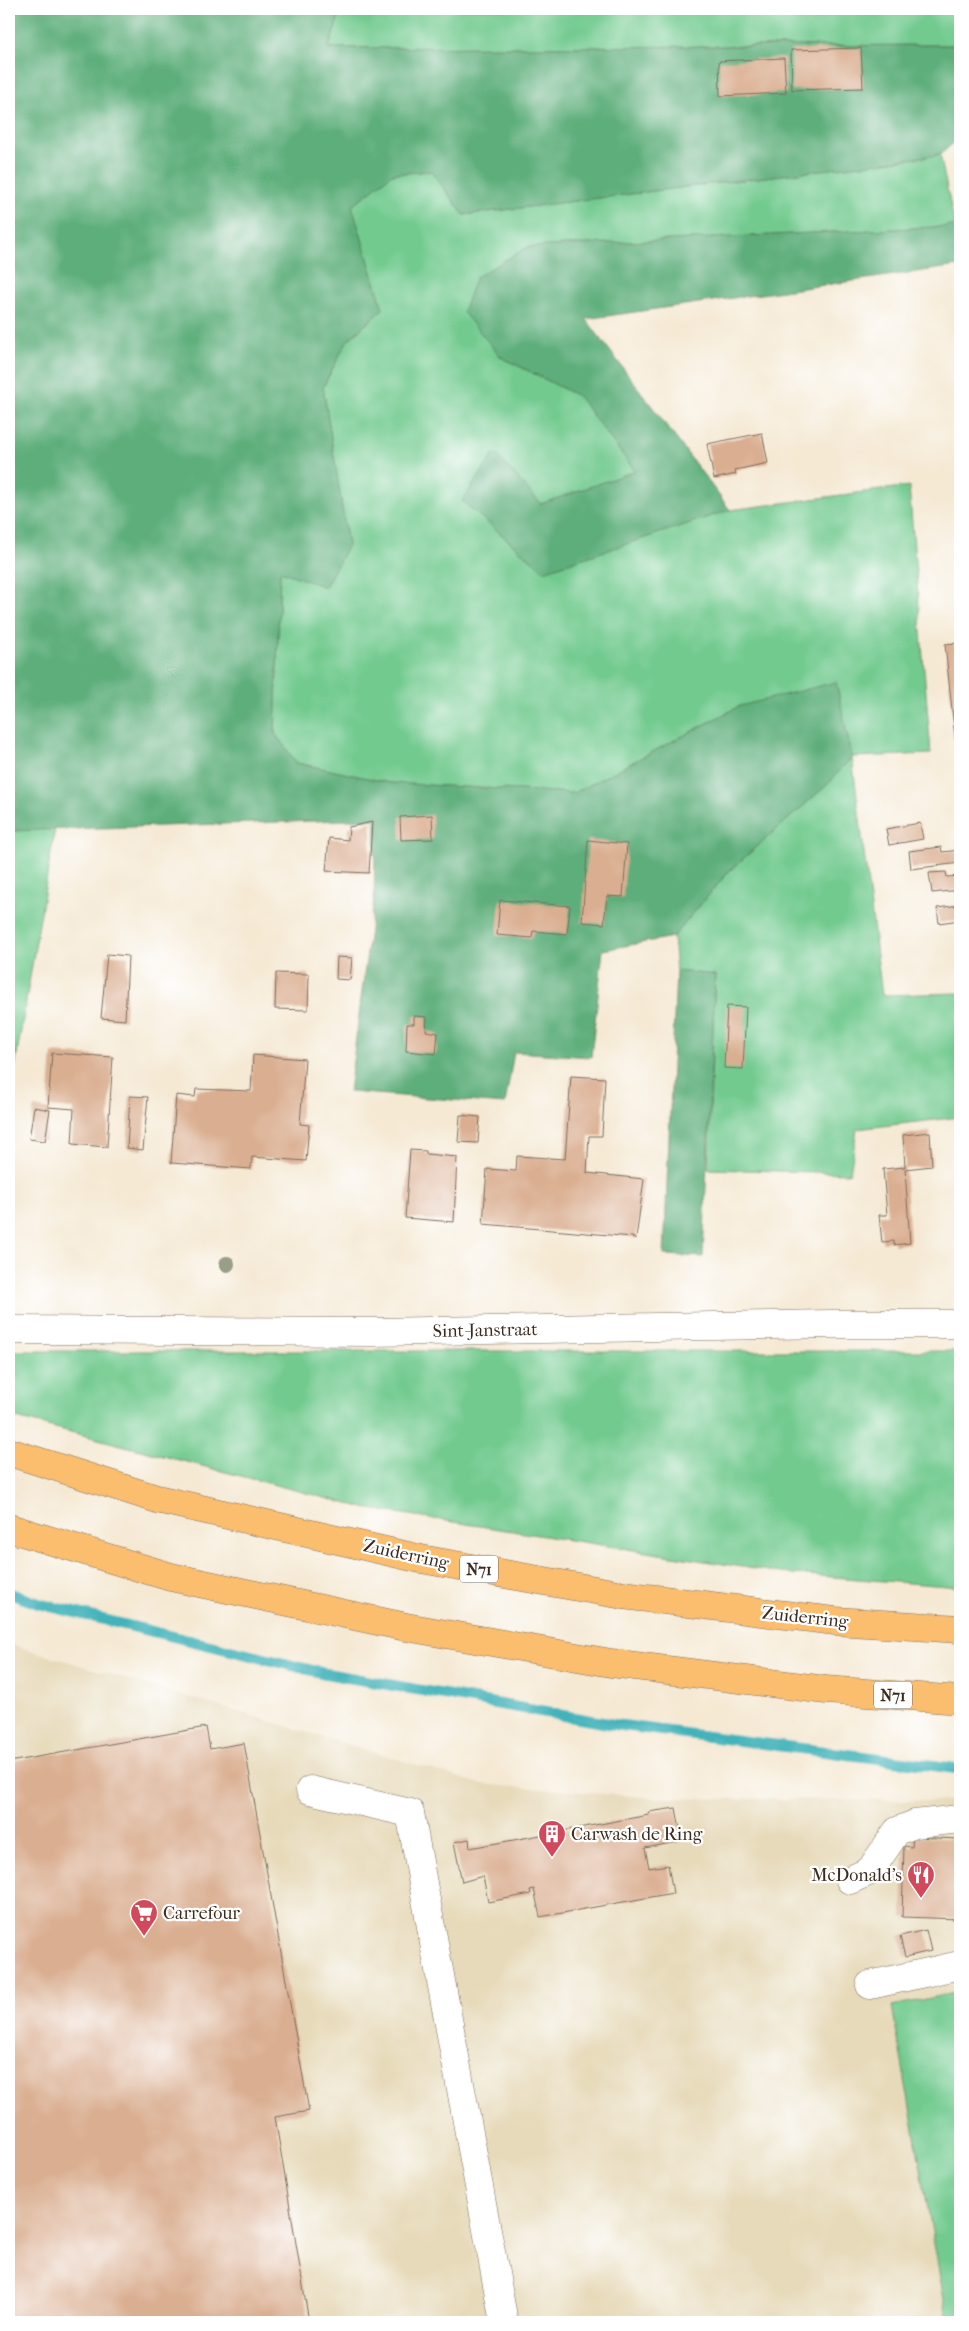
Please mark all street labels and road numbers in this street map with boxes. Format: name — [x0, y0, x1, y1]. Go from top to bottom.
street label: Sint-Janstraat — [432, 1319, 538, 1342]
street label: Zuiderring — [361, 1535, 451, 1574]
road number: N71 — [460, 1556, 498, 1582]
street label: Zuiderring — [761, 1603, 850, 1633]
road number: N71 — [874, 1682, 912, 1708]

